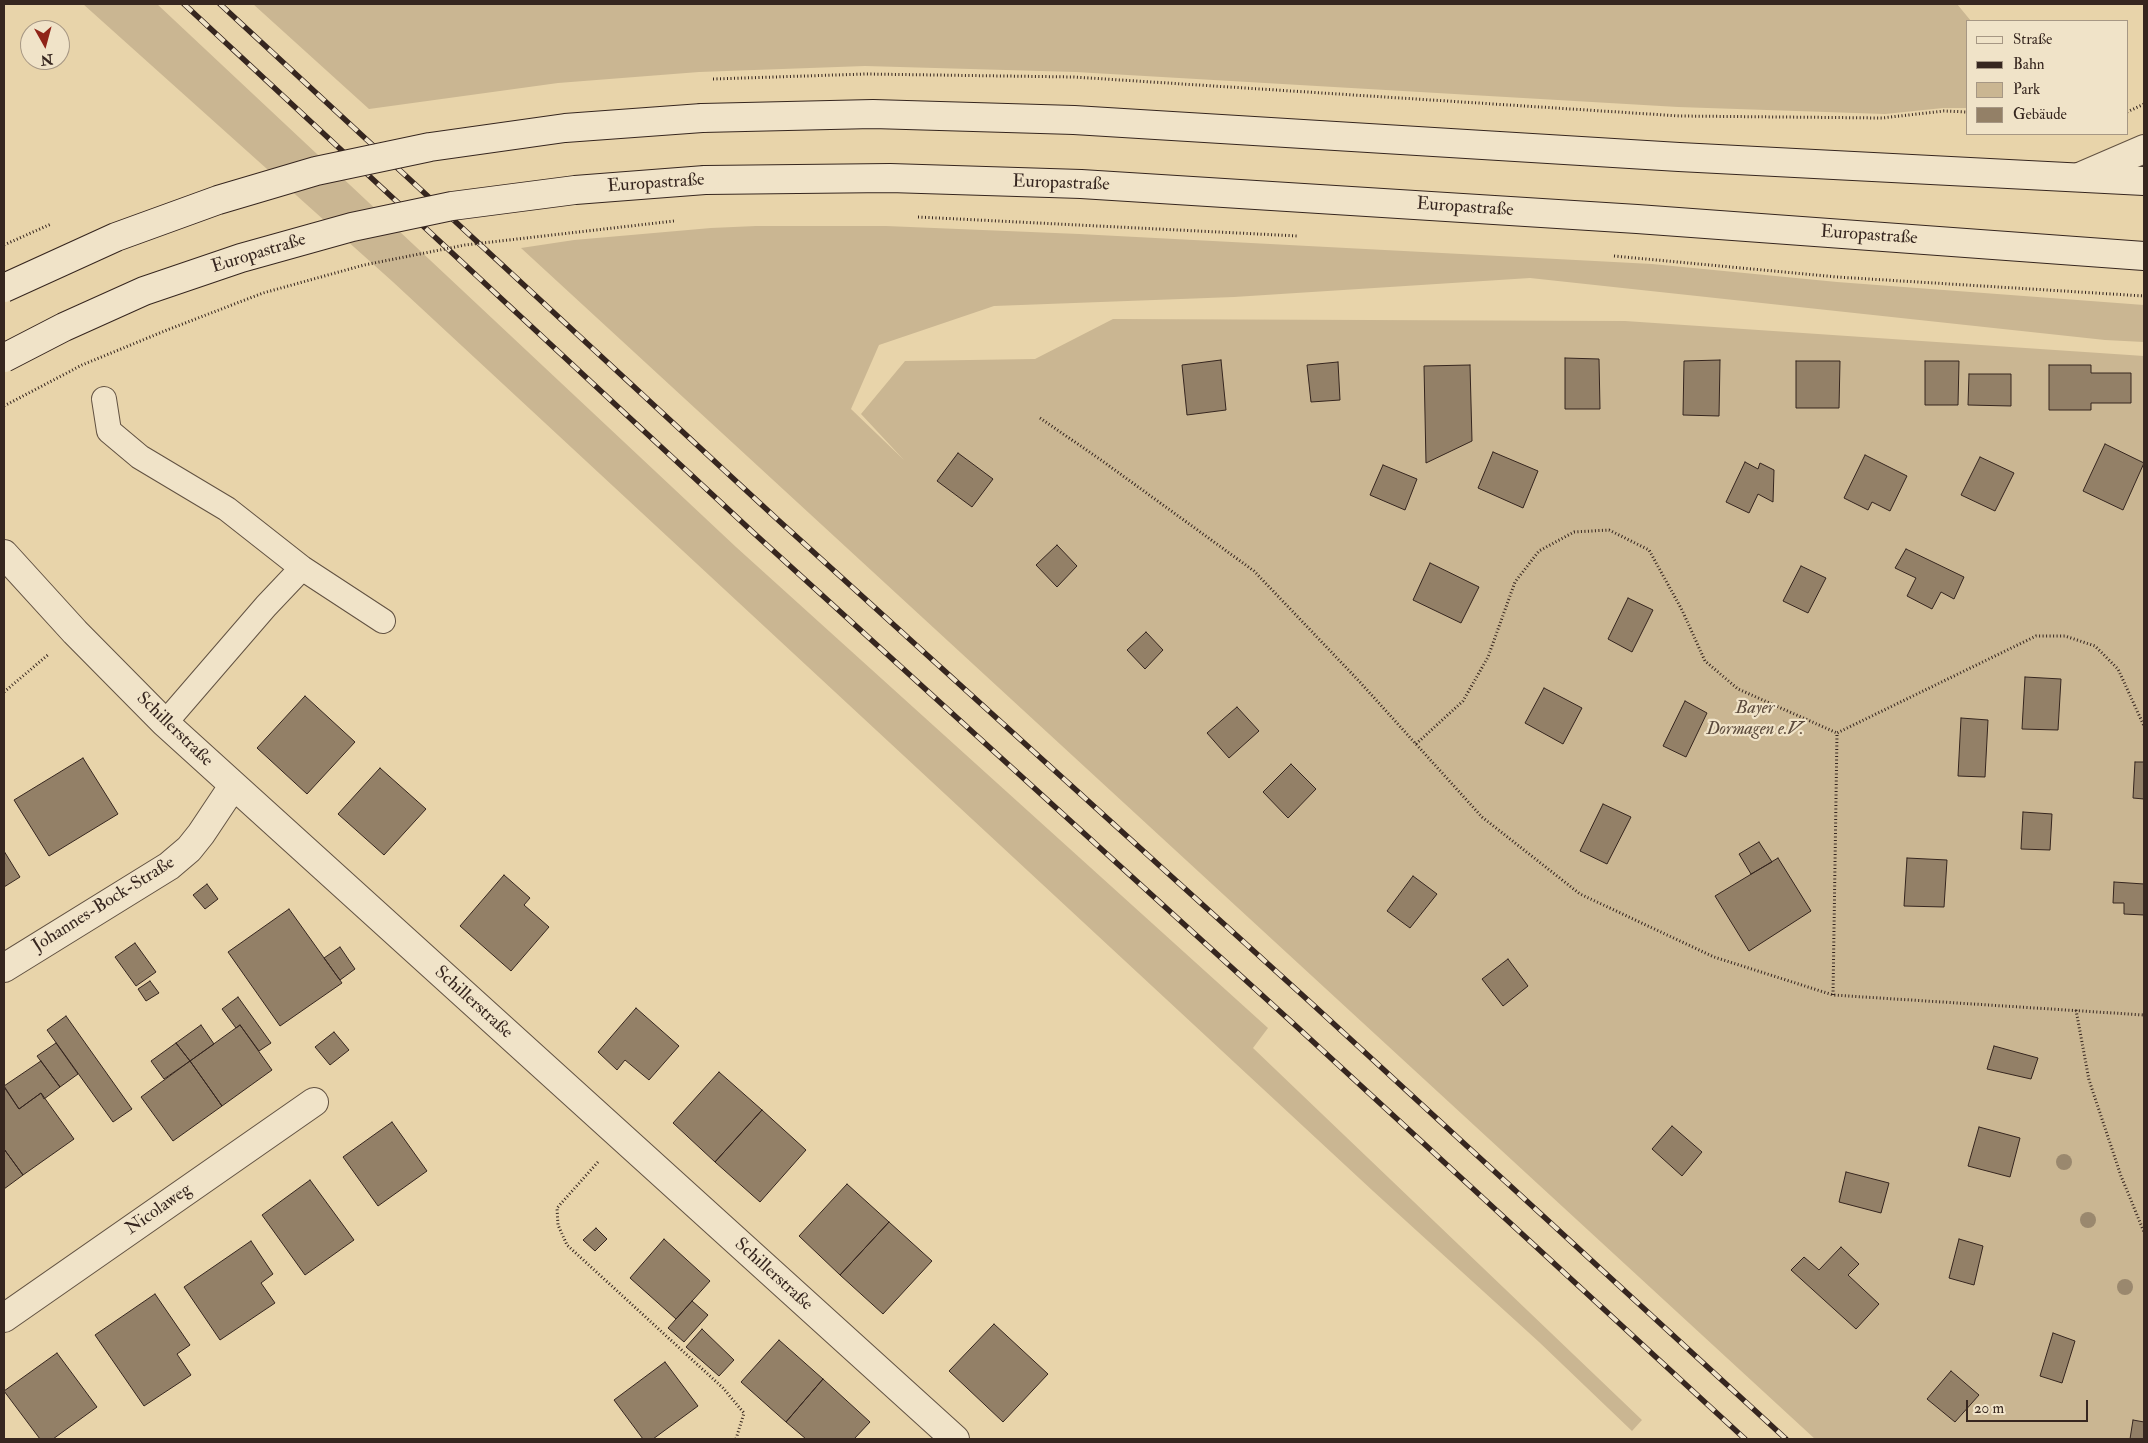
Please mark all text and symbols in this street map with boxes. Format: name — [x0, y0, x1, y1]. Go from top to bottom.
north arrow — [20, 20, 70, 70]
legend — [1966, 20, 2128, 135]
text: Straße — [2013, 30, 2052, 49]
text: N — [40, 50, 54, 69]
text: Bahn — [2013, 55, 2045, 74]
text: Park — [2013, 80, 2040, 99]
text: Gebäude — [2013, 105, 2067, 124]
street label: Europastraße — [607, 170, 705, 198]
street label: Europastraße — [1012, 172, 1110, 196]
street label: Europastraße — [1416, 194, 1514, 222]
street label: Europastraße — [1820, 222, 1918, 250]
street label: Europastraße — [209, 229, 309, 279]
street label: Schillerstraße — [131, 688, 217, 772]
park label: Bayer Dormagen e.V. — [1706, 698, 1804, 741]
street label: Johannes-Bock-Straße — [29, 853, 179, 957]
street label: Schillerstraße — [429, 962, 517, 1044]
street label: Nicolaweg — [122, 1179, 196, 1241]
street label: Schillerstraße — [729, 1234, 817, 1316]
scale bar — [1968, 1390, 2090, 1422]
text: 20 m — [1974, 1399, 2004, 1418]

